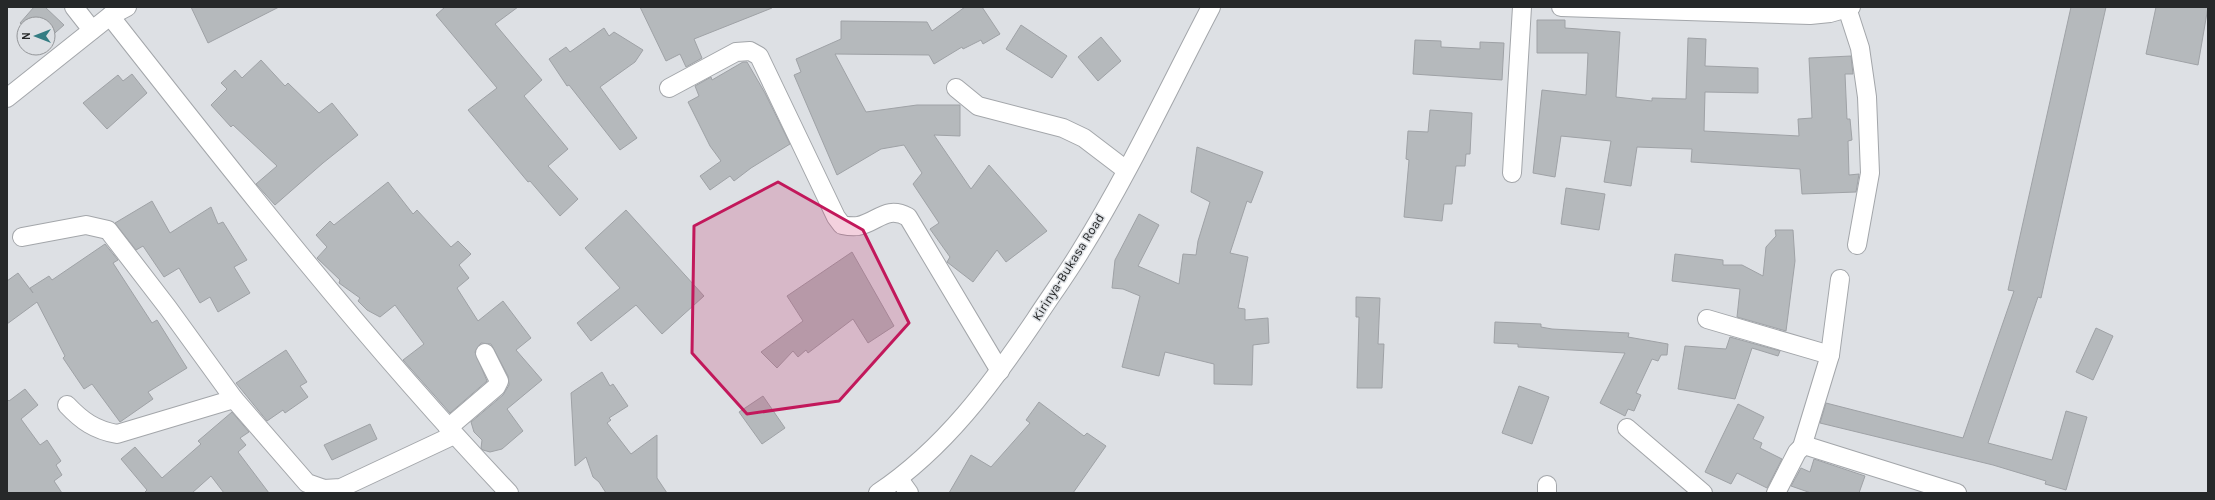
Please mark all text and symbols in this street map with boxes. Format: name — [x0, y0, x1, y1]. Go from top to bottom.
north arrow — [16, 16, 56, 56]
text: N — [20, 32, 33, 40]
street label: Kirinya-Bukasa Road — [1029, 211, 1107, 323]

